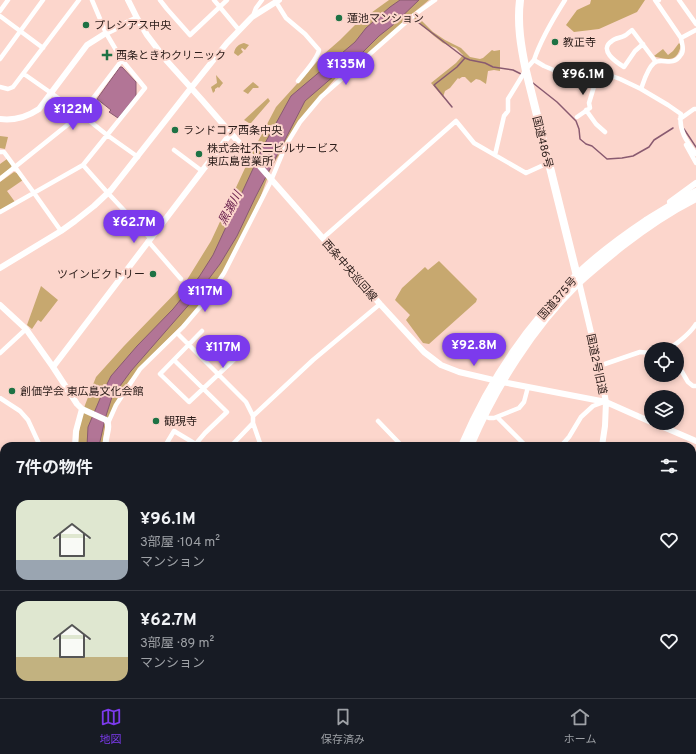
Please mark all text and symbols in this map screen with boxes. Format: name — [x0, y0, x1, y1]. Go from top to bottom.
place label: 蓮池マンション — [347, 12, 424, 26]
marker: 蓮池マンション — [334, 13, 344, 23]
place label: プレシアス中央 — [94, 19, 172, 33]
marker: プレシアス中央 — [81, 20, 91, 30]
place label: 教正寺 — [563, 36, 596, 50]
marker: 教正寺 — [550, 37, 560, 47]
marker: 西条ときわクリニック — [101, 49, 113, 61]
place label: 西条ときわクリニック — [116, 49, 226, 63]
pin: ¥135M — [318, 52, 374, 86]
text: ¥135M — [326, 57, 366, 73]
pin: ¥96.1M — [550, 62, 616, 96]
text: ¥96.1M — [562, 67, 604, 83]
pin: ¥122M — [45, 97, 101, 131]
text: ¥122M — [53, 102, 93, 118]
street label: 国道486号 — [529, 115, 555, 170]
place label: ランドコア西条中央 — [183, 124, 283, 138]
marker: ランドコア西条中央 — [170, 125, 180, 135]
place label: 株式会社不二ビルサービス 東広島営業所 — [207, 142, 339, 169]
marker: 株式会社不二ビルサービス 東広島営業所 — [194, 149, 204, 159]
water label: 黒瀬川 — [215, 187, 247, 228]
pin: ¥62.7M — [101, 210, 167, 244]
text: ¥62.7M — [112, 215, 156, 231]
street label: 西条中央巡回線 — [319, 237, 380, 304]
place label: ツインビクトリー — [57, 268, 145, 282]
marker: ツインビクトリー — [148, 269, 158, 279]
street label: 国道375号 — [535, 274, 580, 323]
pin: ¥117M — [177, 279, 233, 313]
text: ¥117M — [187, 284, 223, 300]
pin: ¥92.8M — [441, 333, 507, 367]
street label: 国道2号旧道 — [583, 333, 609, 396]
pin: ¥117M — [195, 335, 251, 369]
text: ¥92.8M — [451, 338, 497, 354]
text: ¥117M — [205, 340, 241, 356]
map controls — [644, 342, 684, 430]
button: locate — [644, 342, 684, 382]
place label: 創価学会 東広島文化会館 — [20, 385, 144, 399]
marker: 創価学会 東広島文化会館 — [7, 386, 17, 396]
button: layers — [644, 390, 684, 430]
place label: 観現寺 — [164, 415, 197, 429]
marker: 観現寺 — [151, 416, 161, 426]
icon: filters — [658, 455, 680, 477]
text: 7件の物件 — [16, 458, 93, 480]
text: ¥96.1M — [140, 509, 196, 531]
icon: home — [48, 516, 96, 564]
icon: heart — [658, 529, 680, 551]
text: 3部屋 · 104 m² — [140, 535, 220, 551]
text: マンション — [140, 555, 205, 571]
text: ¥62.7M — [140, 610, 197, 632]
icon: home — [48, 617, 96, 665]
icon: heart — [658, 630, 680, 652]
text: 3部屋 · 89 m² — [140, 636, 214, 652]
text: マンション — [140, 656, 205, 672]
tab: 地図 — [100, 706, 122, 747]
tab: 保存済み — [321, 706, 365, 747]
tab: ホーム — [564, 706, 596, 747]

